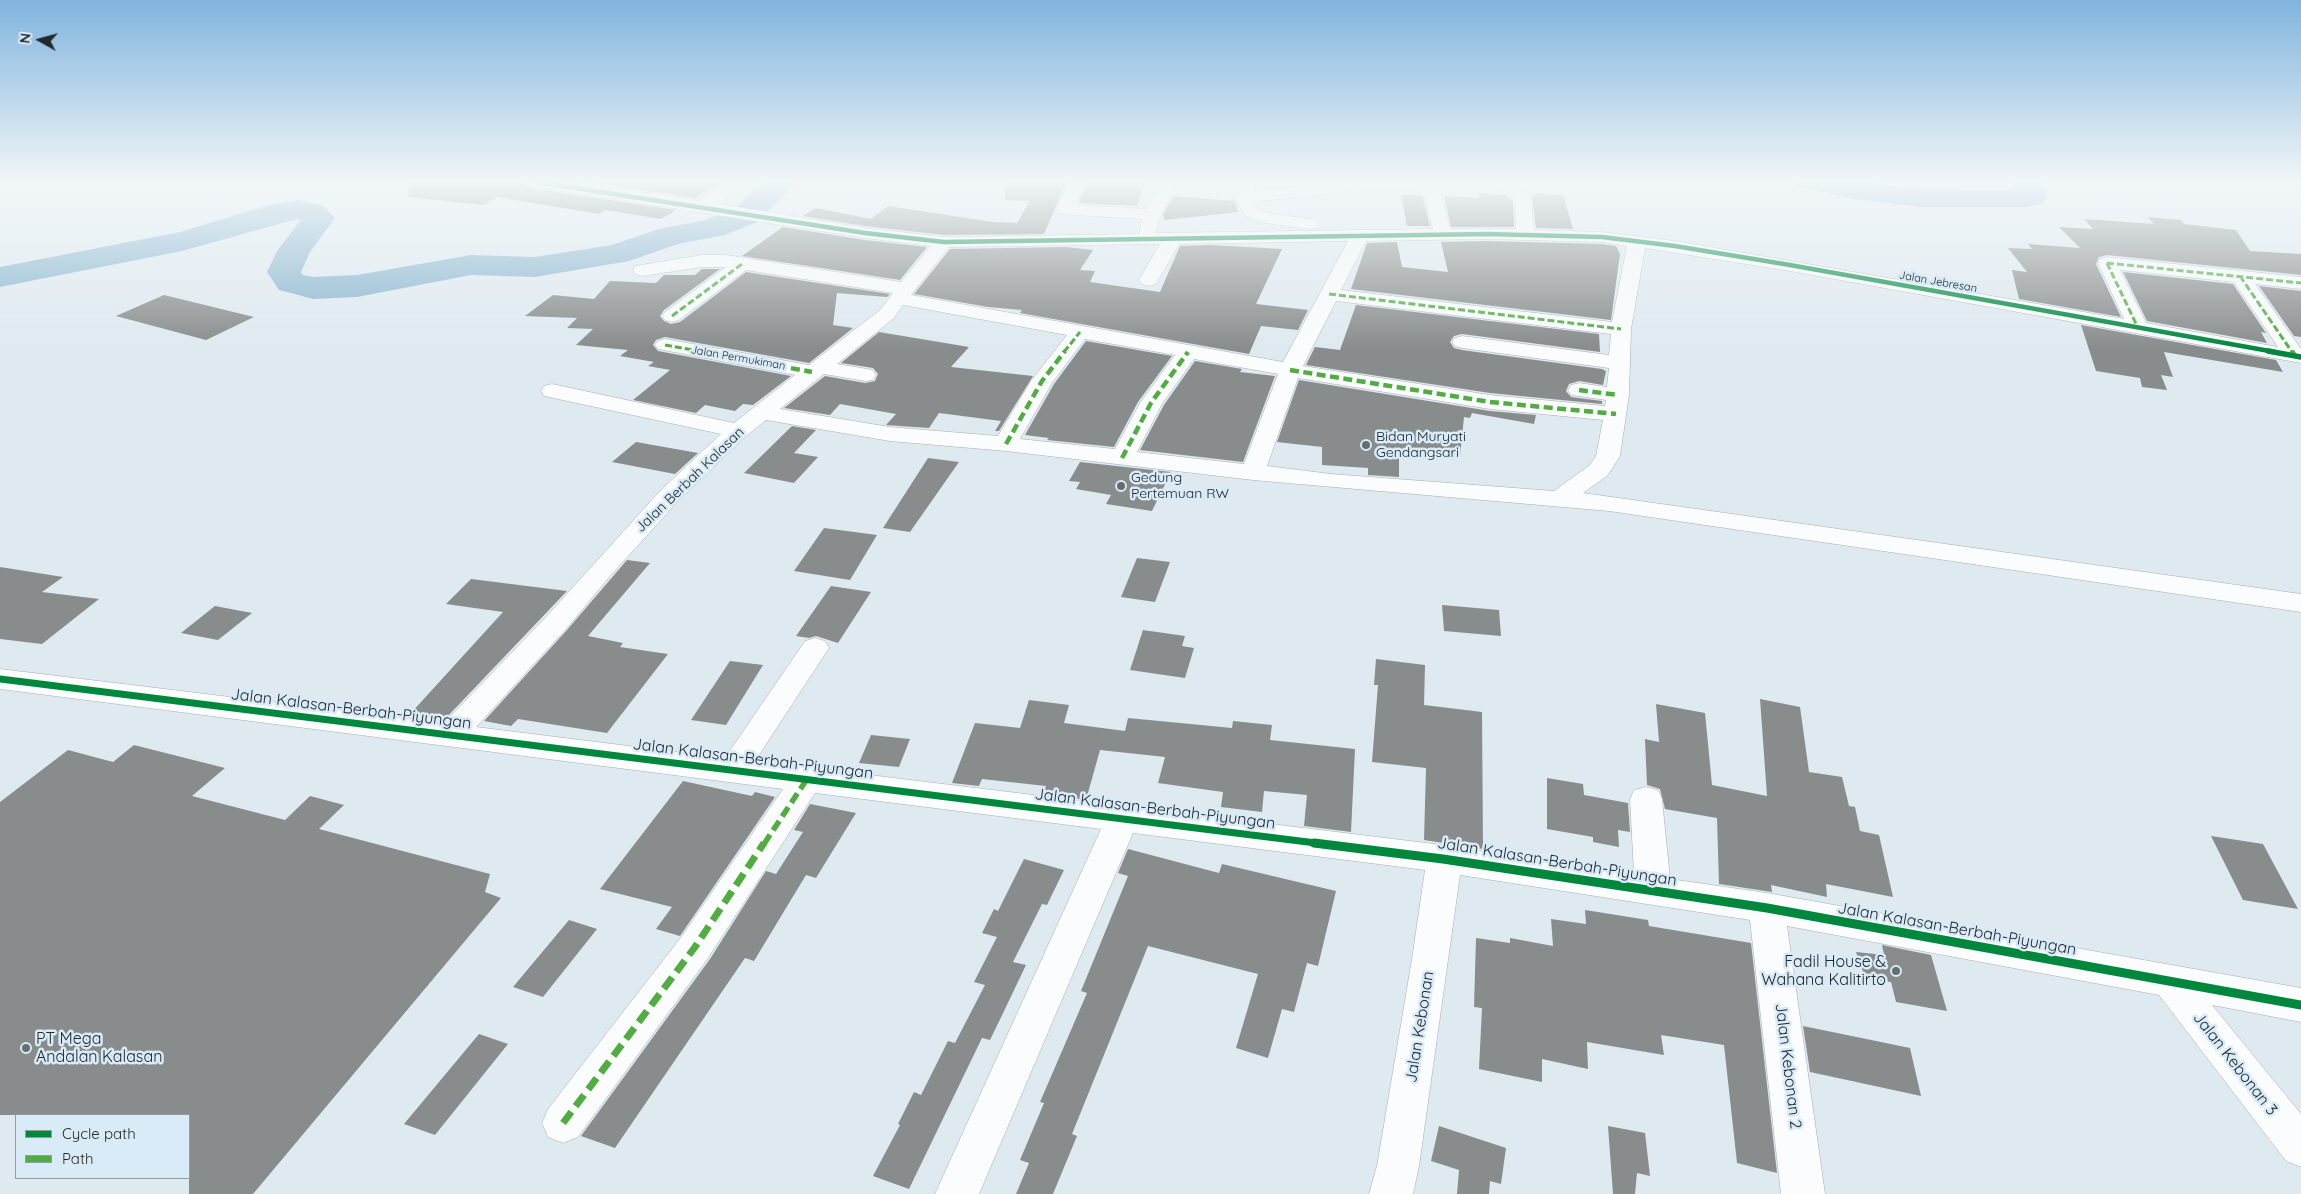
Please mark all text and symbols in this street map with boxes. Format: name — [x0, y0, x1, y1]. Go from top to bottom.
north arrow — [15, 15, 65, 65]
text: N — [16, 32, 35, 44]
street label: Jalan Jebresan — [1898, 269, 1978, 295]
street label: Jalan Permukiman — [690, 343, 786, 373]
street label: Jalan Berbah Kalasan — [632, 424, 748, 536]
place label: Bidan Muryati Gendangsari — [1376, 429, 1466, 462]
marker: Bidan Muryati Gendangsari — [1360, 439, 1372, 451]
place label: Gedung Pertemuan RW — [1131, 470, 1229, 502]
marker: Gedung Pertemuan RW — [1115, 480, 1127, 492]
street label: Jalan Kalasan-Berbah-Piyungan — [230, 685, 472, 733]
street label: Jalan Kalasan-Berbah-Piyungan — [632, 735, 874, 783]
street label: Jalan Kalasan-Berbah-Piyungan — [1034, 785, 1276, 833]
street label: Jalan Kalasan-Berbah-Piyungan — [1436, 834, 1678, 890]
street label: Jalan Kalasan-Berbah-Piyungan — [1836, 899, 2078, 959]
place label: Fadil House & Wahana Kalitirto — [1761, 952, 1886, 990]
marker: Fadil House & Wahana Kalitirto — [1890, 965, 1902, 977]
street label: Jalan Kebonan — [1402, 970, 1438, 1084]
street label: Jalan Kebonan 2 — [1771, 1002, 1805, 1130]
street label: Jalan Kebonan 3 — [2189, 1009, 2281, 1119]
place label: PT Mega Andalan Kalasan — [36, 1029, 162, 1067]
marker: PT Mega Andalan Kalasan — [20, 1042, 32, 1054]
legend — [15, 1114, 190, 1179]
text: Cycle path — [62, 1124, 136, 1143]
text: Path — [62, 1149, 94, 1168]

